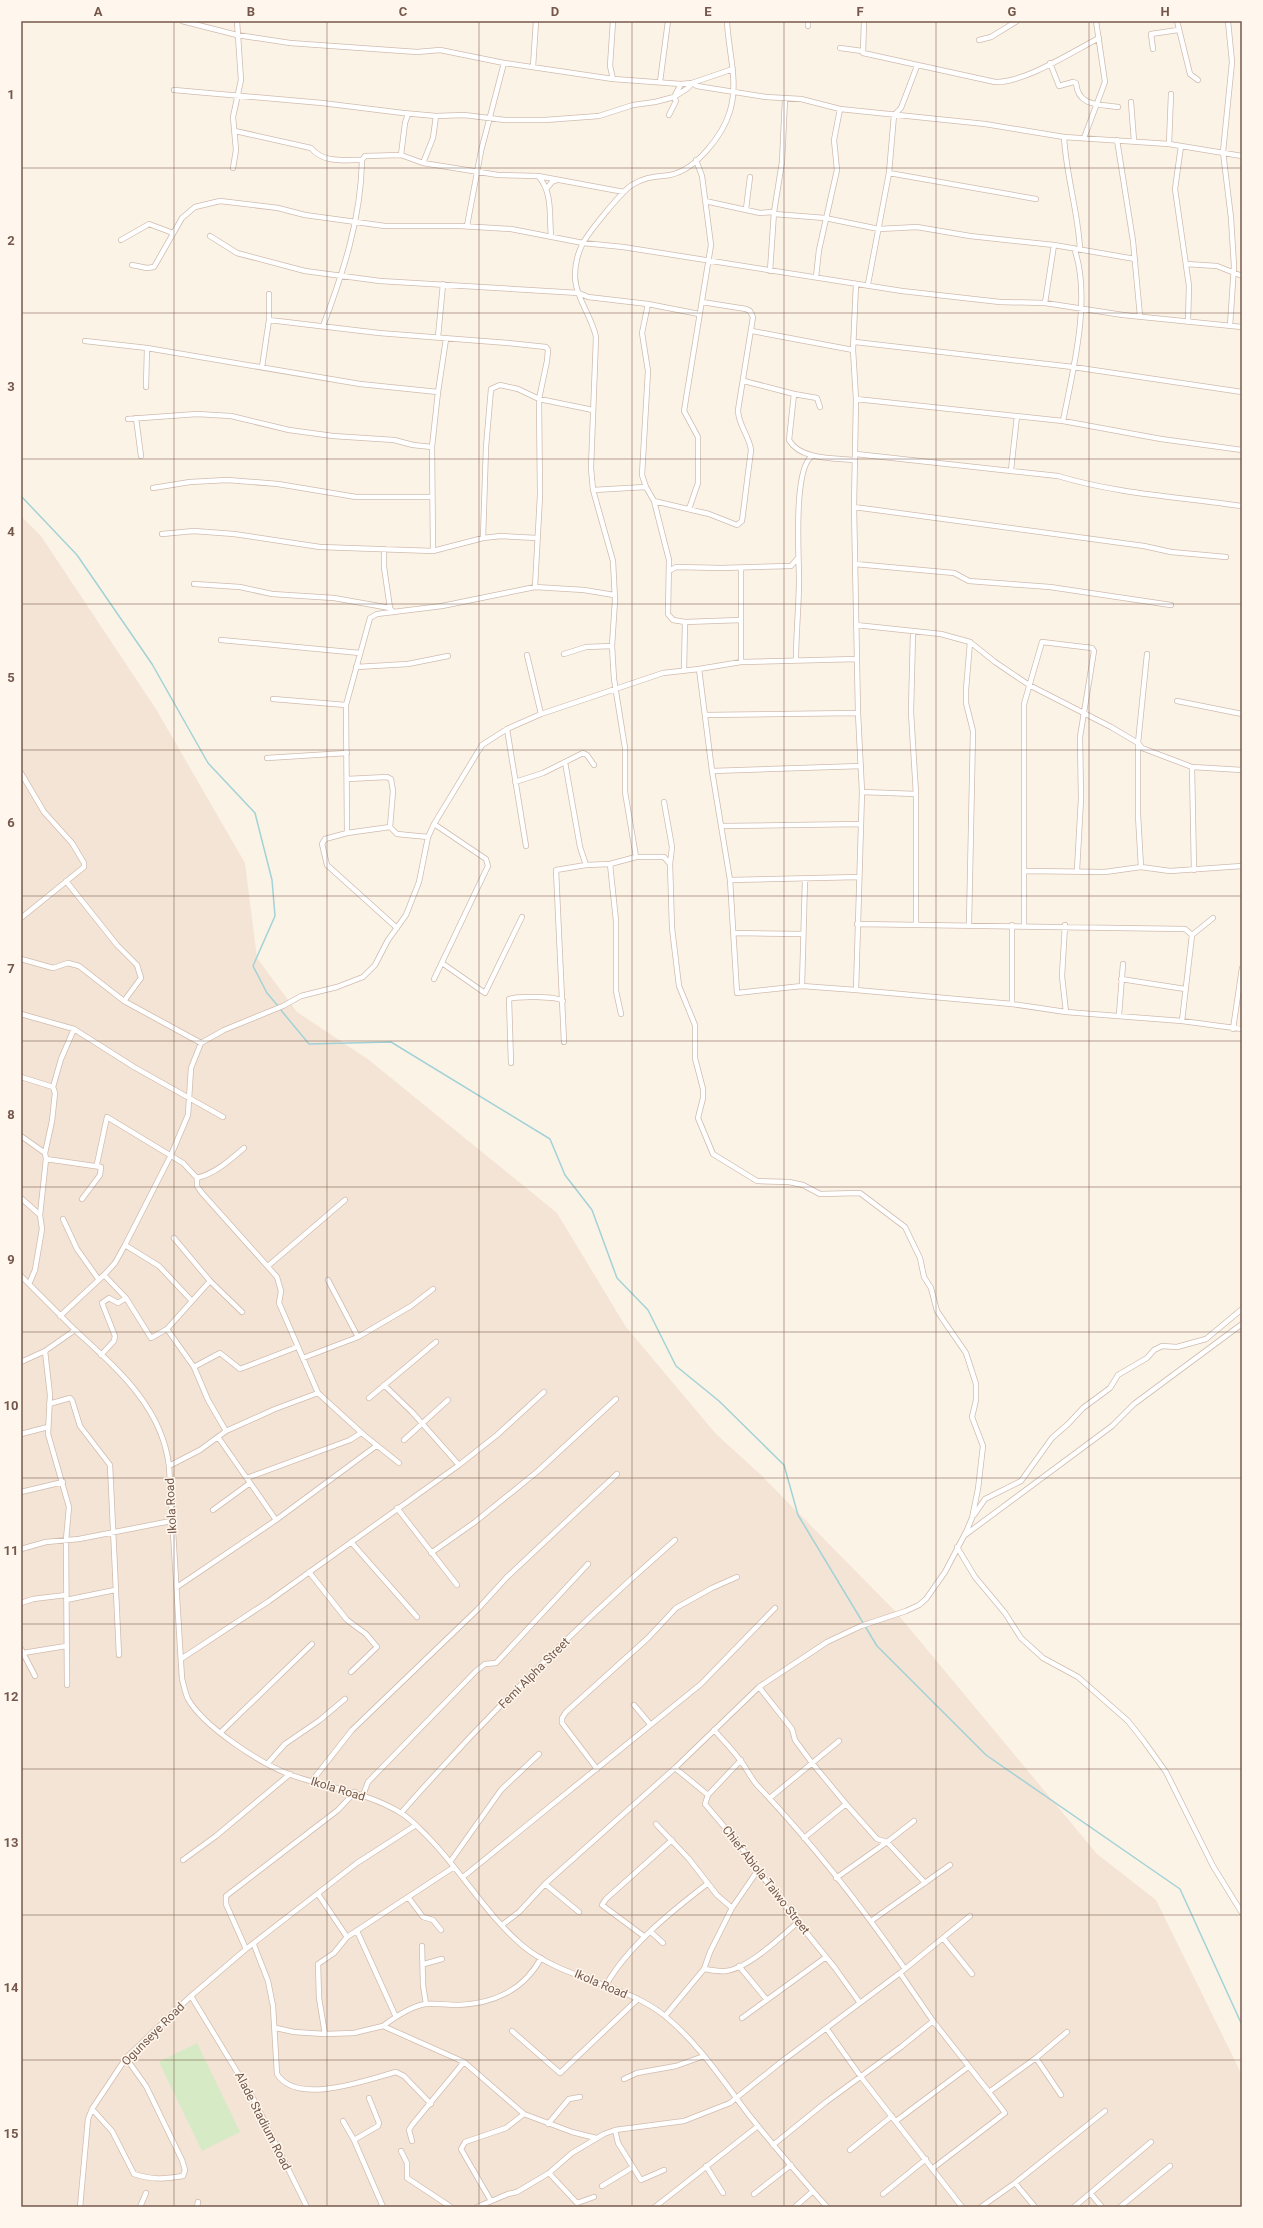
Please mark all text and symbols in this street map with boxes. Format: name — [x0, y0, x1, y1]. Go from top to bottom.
text: A — [94, 4, 103, 19]
text: B — [247, 4, 255, 19]
text: C — [399, 4, 408, 19]
text: D — [551, 4, 559, 19]
text: E — [704, 4, 712, 19]
text: F — [856, 4, 864, 19]
text: G — [1008, 4, 1017, 19]
text: H — [1160, 4, 1170, 19]
text: 1 — [7, 87, 15, 102]
text: 2 — [7, 233, 15, 248]
text: 3 — [7, 379, 15, 394]
text: 4 — [7, 524, 15, 539]
text: 5 — [7, 670, 15, 685]
text: 6 — [7, 815, 15, 830]
text: 7 — [7, 961, 15, 976]
text: 8 — [7, 1107, 15, 1122]
text: 9 — [7, 1252, 15, 1267]
text: 10 — [4, 1398, 18, 1413]
street label: Ikola Road — [163, 1478, 179, 1534]
text: 11 — [4, 1543, 18, 1558]
street label: Femi Alpha Street — [496, 1635, 572, 1711]
text: 12 — [4, 1689, 18, 1704]
street label: Ikola Road — [309, 1774, 367, 1804]
street label: Chief Abiola Taiwo Street — [719, 1823, 813, 1937]
text: 13 — [4, 1835, 18, 1850]
street label: Ikola Road — [572, 1967, 630, 2001]
text: 14 — [4, 1980, 19, 1995]
street label: Ogunseye Road — [119, 2000, 187, 2068]
street label: Alade Stadium Road — [232, 2070, 294, 2172]
text: 15 — [4, 2126, 18, 2141]

